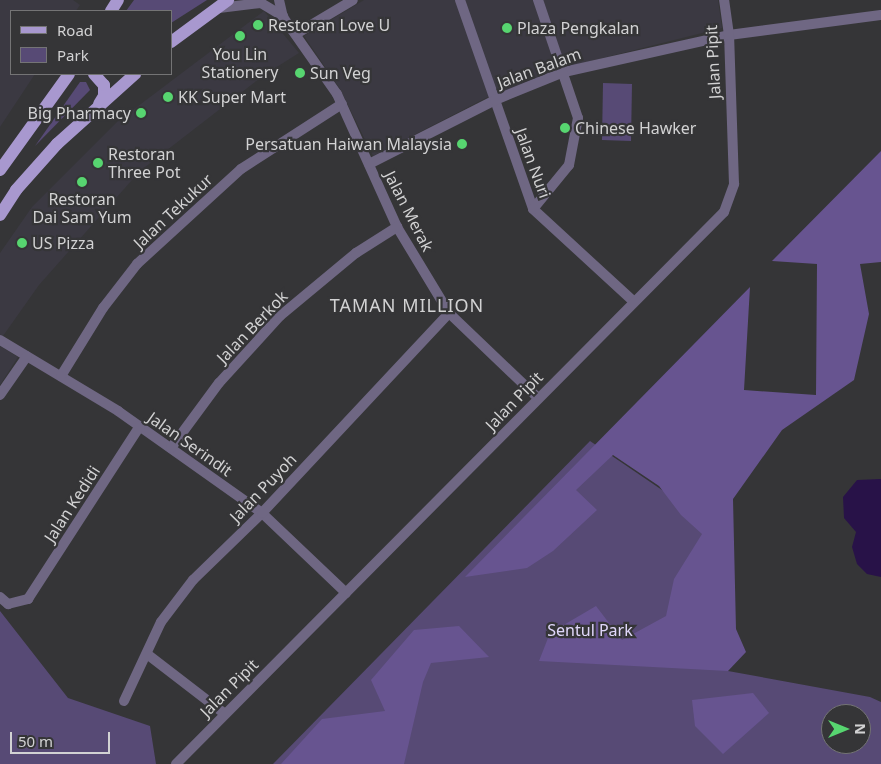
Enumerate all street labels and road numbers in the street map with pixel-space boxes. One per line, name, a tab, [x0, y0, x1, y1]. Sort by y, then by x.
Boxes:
street label: Jalan Pipit	[701, 25, 725, 99]
street label: Jalan Balam	[494, 44, 584, 92]
street label: Jalan Nuri	[511, 125, 555, 201]
street label: Jalan Merak	[381, 168, 437, 254]
street label: Jalan Tekukur	[130, 170, 216, 252]
street label: Jalan Berkok	[213, 287, 291, 367]
street label: Jalan Pipit	[481, 368, 547, 434]
street label: Jalan Serindit	[144, 408, 236, 480]
street label: Jalan Puyoh	[226, 450, 300, 526]
street label: Jalan Kedidi	[40, 462, 104, 546]
street label: Jalan Pipit	[196, 655, 262, 721]

